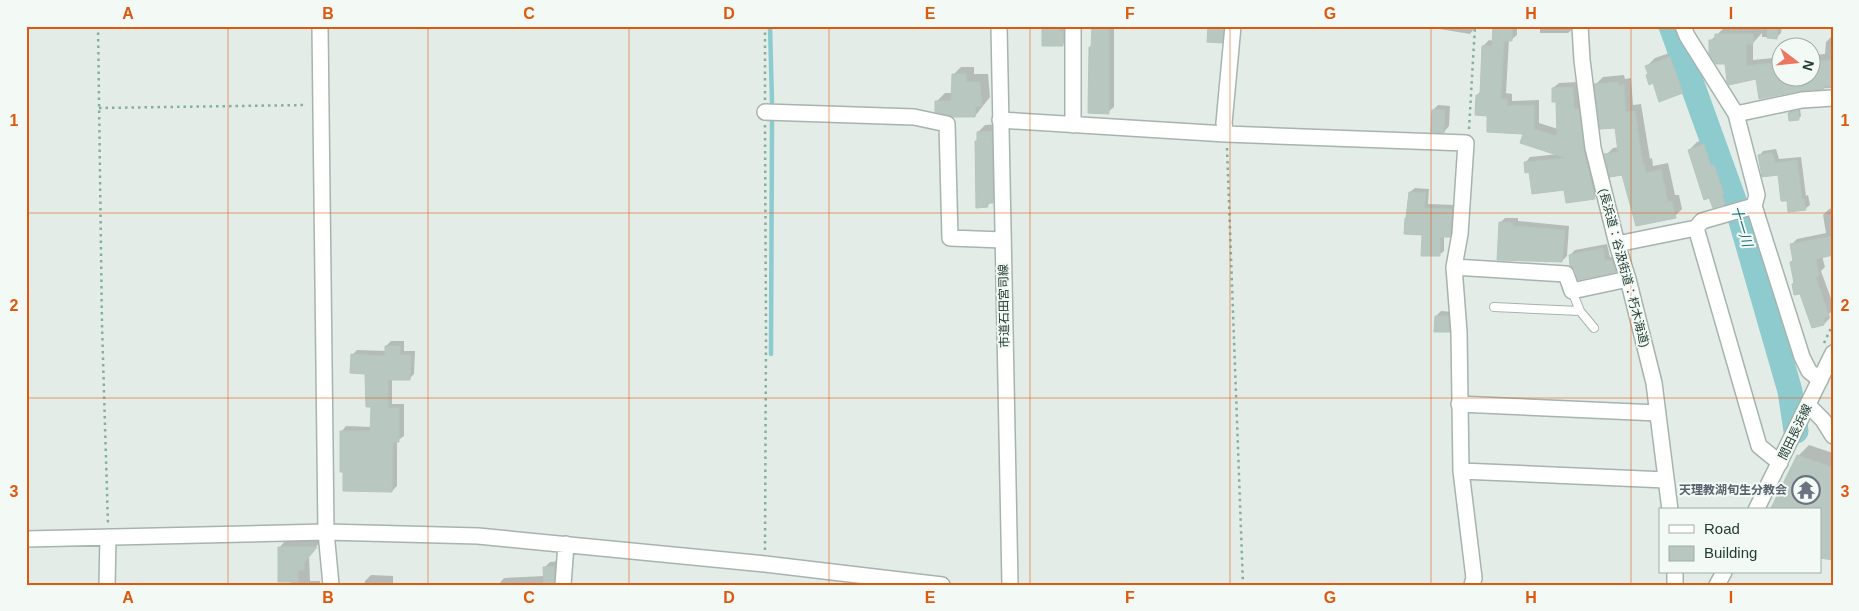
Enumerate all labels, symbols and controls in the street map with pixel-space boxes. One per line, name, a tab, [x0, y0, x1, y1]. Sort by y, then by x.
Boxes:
text: A	[122, 5, 134, 22]
text: B	[322, 5, 334, 22]
text: C	[523, 5, 535, 22]
text: D	[723, 5, 735, 22]
text: E	[925, 5, 936, 22]
text: F	[1125, 5, 1135, 22]
text: G	[1324, 5, 1336, 22]
text: H	[1525, 5, 1537, 22]
text: I	[1729, 5, 1733, 22]
north arrow	[1772, 38, 1822, 88]
text: N	[1799, 59, 1818, 73]
text: 1	[10, 112, 19, 129]
text: 1	[1841, 112, 1850, 129]
street label: (長浜道：谷汲街道：朽木海道)	[1596, 187, 1652, 349]
water label: 十一川	[1728, 204, 1756, 250]
street label: 市道石田宮司線	[996, 264, 1012, 348]
text: 2	[10, 297, 19, 314]
text: 2	[1841, 297, 1850, 314]
street label: 間田長浜線	[1776, 402, 1814, 462]
temple icon: 天理教湖旬生分教会	[1791, 475, 1821, 505]
text: 3	[10, 483, 19, 500]
place label: 天理教湖旬生分教会	[1679, 483, 1787, 497]
text: 3	[1841, 483, 1850, 500]
legend	[1659, 508, 1822, 574]
text: Road	[1704, 520, 1740, 537]
text: Building	[1704, 544, 1757, 561]
text: A	[122, 589, 134, 606]
text: B	[322, 589, 334, 606]
text: C	[523, 589, 535, 606]
text: D	[723, 589, 735, 606]
text: E	[925, 589, 936, 606]
text: F	[1125, 589, 1135, 606]
text: G	[1324, 589, 1336, 606]
text: H	[1525, 589, 1537, 606]
text: I	[1729, 589, 1733, 606]

